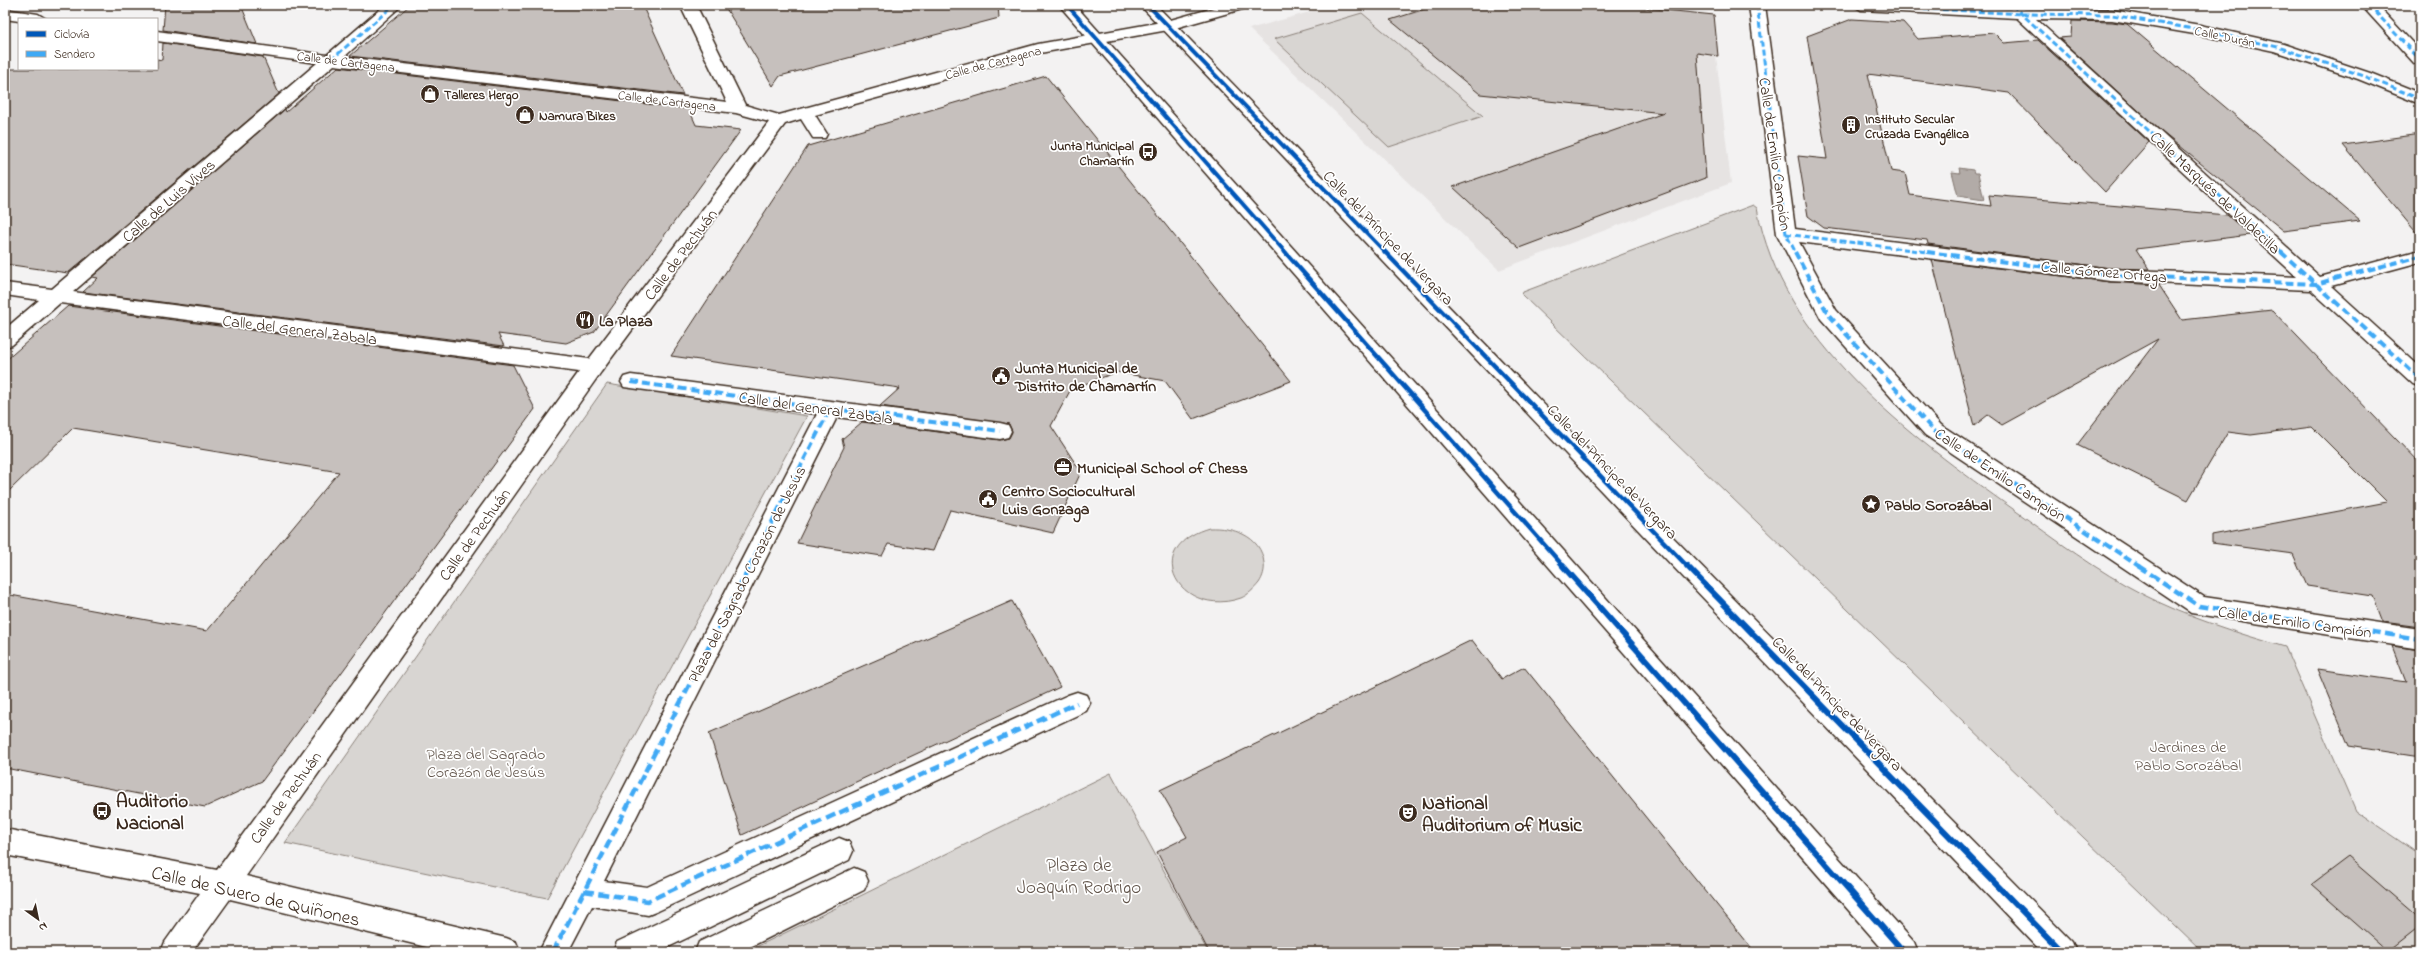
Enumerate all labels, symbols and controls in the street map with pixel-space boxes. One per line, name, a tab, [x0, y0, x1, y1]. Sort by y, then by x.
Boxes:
legend	[18, 18, 158, 70]
street label: Calle Durán	[2193, 22, 2257, 53]
text: Ciclovía	[54, 26, 90, 44]
street label: Calle de Cartagena	[943, 42, 1044, 86]
text: Sendero	[54, 46, 95, 64]
street label: Calle de Cartagena	[296, 47, 396, 79]
street label: Calle de Emilio Campión	[1751, 76, 1797, 233]
shop icon: Talleres Hergo	[419, 83, 441, 105]
place label: Talleres Hergo	[444, 86, 519, 107]
street label: Calle de Cartagena	[617, 86, 717, 118]
shop icon: Namura Bikes	[514, 104, 536, 126]
place label: Namura Bikes	[539, 107, 616, 126]
place label: Instituto Secular Cruzada Evangélica	[1865, 110, 1969, 146]
building icon: Instituto Secular Cruzada Evangélica	[1840, 114, 1862, 136]
street label: Calle Marqués de Valdecilla	[2144, 126, 2286, 261]
place label: Junta Municipal Chamartín	[1051, 137, 1135, 171]
bus stop icon: Junta Municipal Chamartín	[1137, 141, 1159, 163]
street label: Calle de Luis Vives	[117, 154, 221, 249]
street label: Calle del Príncipe de Vergara	[1316, 165, 1459, 311]
street label: Calle de Pechuán	[639, 204, 724, 306]
street label: Calle Gómez Ortega	[2040, 256, 2168, 290]
restaurant icon: La Plaza	[574, 309, 596, 331]
street label: Calle del General Zabala	[221, 310, 378, 352]
place label: La Plaza	[599, 310, 653, 334]
place label: Junta Municipal de Distrito de Chamartín	[1014, 357, 1156, 399]
public building icon: Junta Municipal de Distrito de Chamartín	[990, 365, 1012, 387]
street label: Calle del General Zabala	[737, 386, 894, 432]
street label: Calle del Príncipe de Vergara	[1540, 399, 1683, 545]
street label: Calle de Emilio Campión	[1929, 422, 2071, 529]
office icon: Municipal School of Chess	[1052, 456, 1074, 478]
place label: Municipal School of Chess	[1077, 457, 1248, 481]
street label: Plaza del Sagrado Corazón de Jesús	[682, 462, 813, 688]
place label: Centro Sociocultural Luis Gonzaga	[1002, 480, 1135, 523]
street label: Calle de Pechuán	[434, 484, 518, 586]
public building icon: Centro Sociocultural Luis Gonzaga	[977, 488, 999, 510]
place icon: Pablo Sorozábal	[1860, 493, 1882, 515]
place label: Pablo Sorozábal	[1885, 494, 1992, 518]
street label: Calle de Emilio Campión	[2216, 600, 2373, 646]
street label: Calle del Príncipe de Vergara	[1765, 631, 1908, 777]
park label: Jardines de Pablo Sorozábal	[2135, 736, 2241, 778]
park label: Plaza del Sagrado Corazón de Jesús	[427, 743, 545, 785]
street label: Calle de Pechuán	[245, 747, 329, 849]
place label: Auditorio Nacional	[116, 789, 188, 838]
place label: National Auditorium of Music	[1422, 791, 1582, 840]
bus stop icon: Auditorio Nacional	[91, 800, 113, 822]
theatre icon: National Auditorium of Music	[1397, 802, 1419, 824]
park label: Plaza de Joaquín Rodrigo	[1017, 853, 1141, 904]
street label: Calle de Suero de Quiñones	[148, 860, 362, 935]
north arrow	[18, 899, 58, 939]
text: N	[35, 918, 50, 935]

